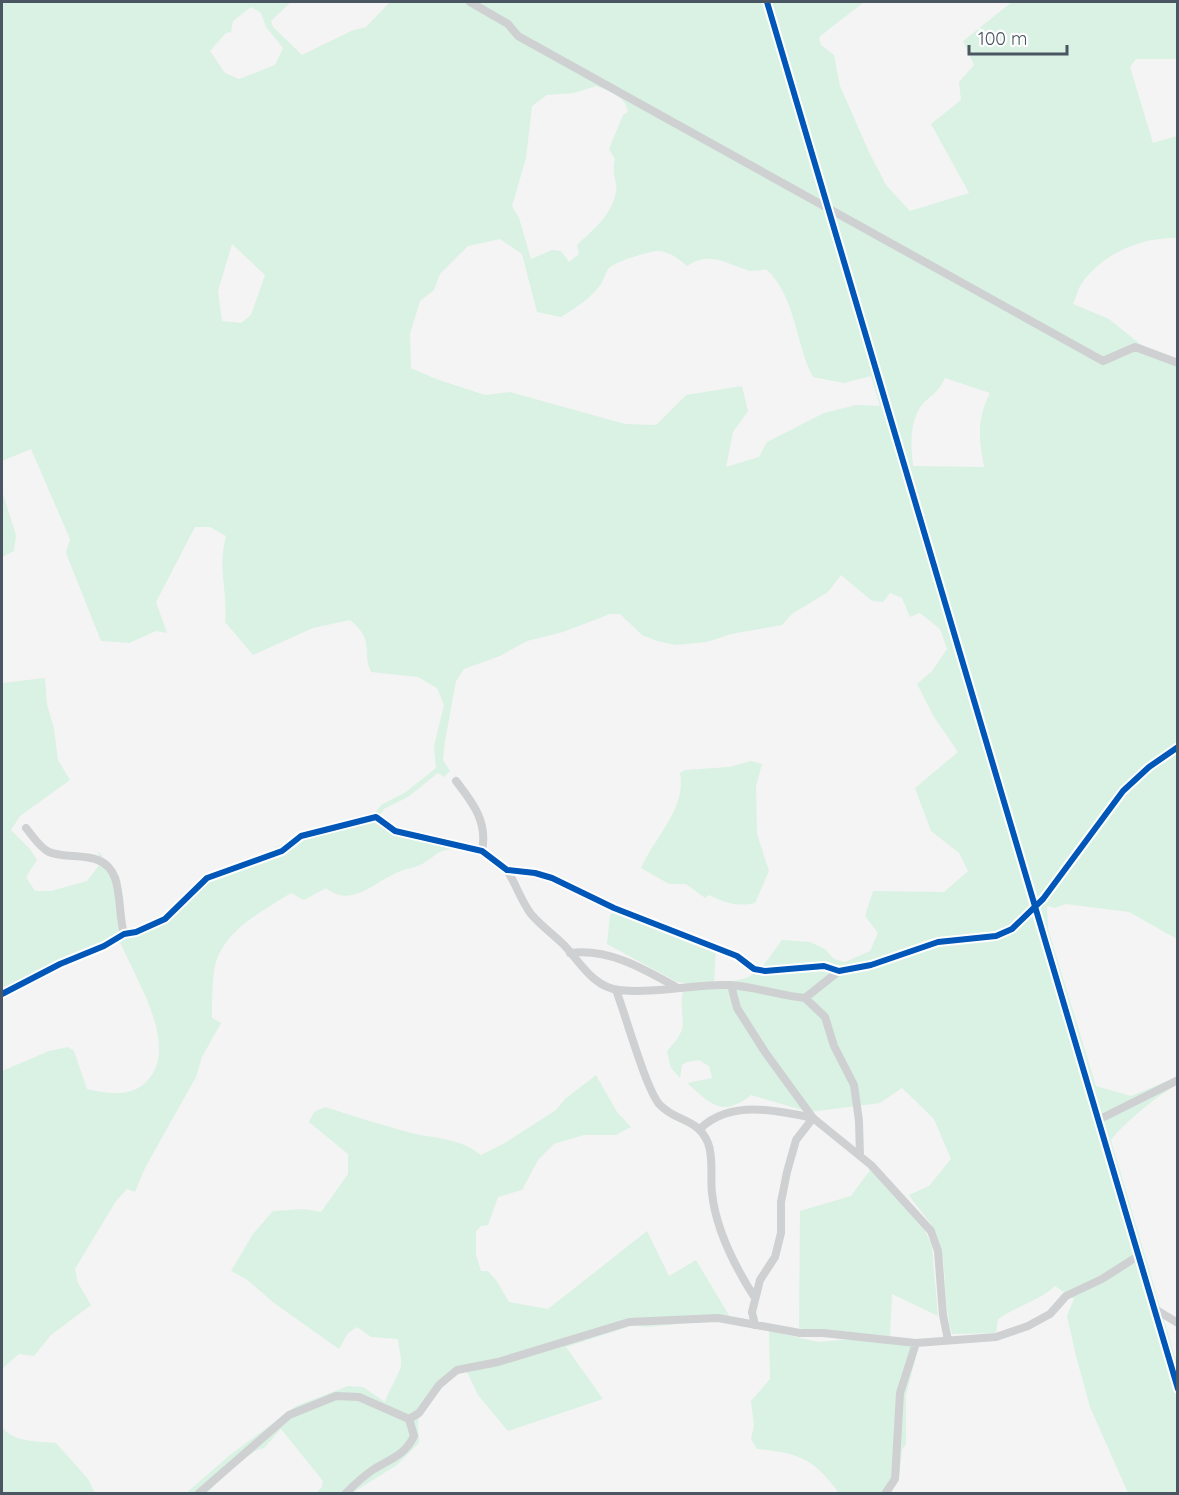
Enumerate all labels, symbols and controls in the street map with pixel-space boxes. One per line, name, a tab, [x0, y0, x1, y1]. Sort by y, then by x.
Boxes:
scale bar	[969, 18, 1066, 56]
text: 100 m	[978, 27, 1027, 50]

